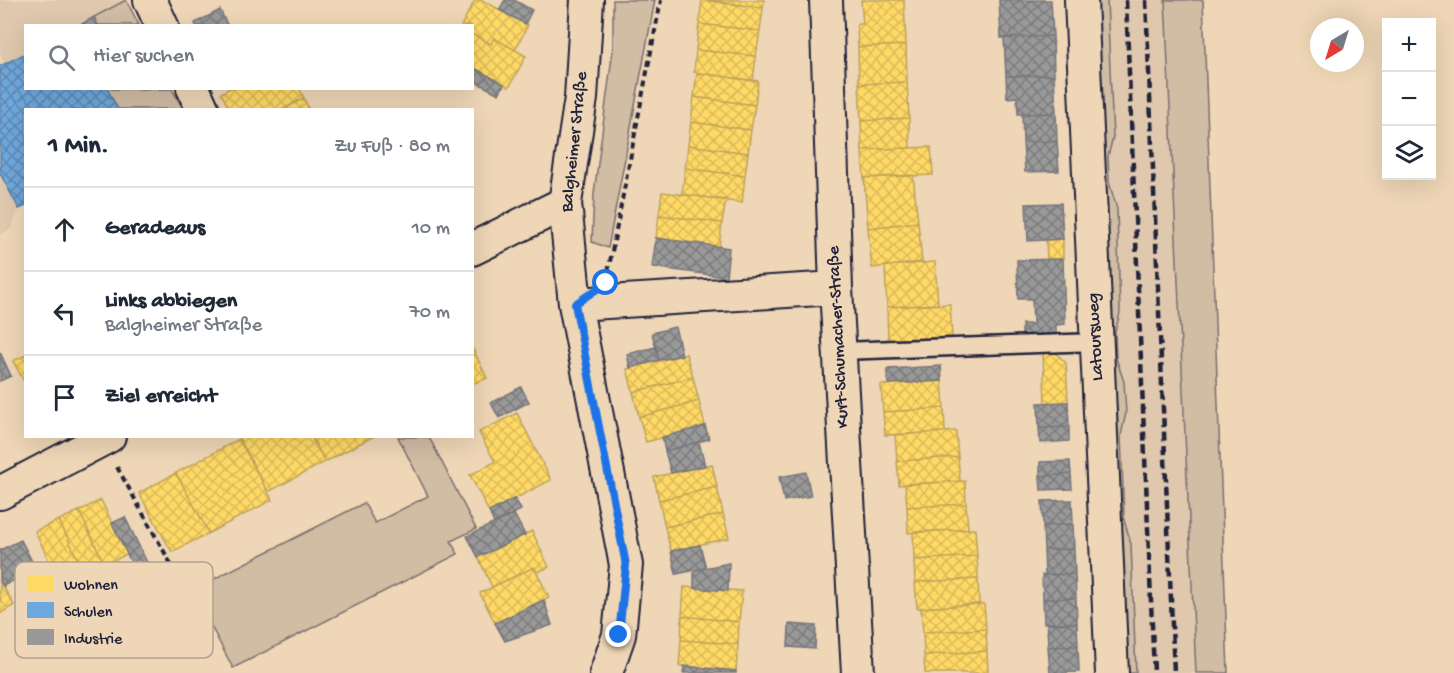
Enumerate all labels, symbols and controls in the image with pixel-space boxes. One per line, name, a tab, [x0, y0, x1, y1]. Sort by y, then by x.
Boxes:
north arrow	[1310, 18, 1364, 72]
map controls	[1382, 18, 1436, 180]
button: +	[1382, 18, 1436, 72]
search box	[24, 24, 474, 90]
icon: search	[45, 41, 78, 74]
text: Hier suchen	[93, 44, 194, 70]
street label: Balgheimer Straße	[557, 70, 593, 214]
button: −	[1382, 72, 1436, 126]
button: layers	[1382, 126, 1436, 180]
text: 1 Min.	[48, 132, 109, 163]
text: Zu Fuß · 80 m	[334, 136, 450, 159]
icon: ahead	[48, 213, 81, 246]
text: Geradeaus	[105, 216, 205, 242]
text: 10 m	[412, 218, 450, 241]
street label: Kurt-Schumacher-Straße	[824, 245, 854, 429]
route start	[592, 269, 618, 295]
text: Links abbiegen	[105, 289, 237, 315]
street label: Latoursweg	[1083, 292, 1109, 382]
icon: left	[48, 297, 81, 330]
text: 70 m	[409, 302, 450, 325]
text: Balgheimer Straße	[105, 315, 262, 338]
icon: arrive	[48, 381, 81, 414]
text: Ziel erreicht	[105, 384, 217, 410]
legend	[15, 562, 213, 658]
text: Wohnen	[64, 577, 118, 596]
text: Schulen	[64, 604, 113, 623]
route end	[605, 621, 631, 647]
text: Industrie	[64, 631, 123, 650]

